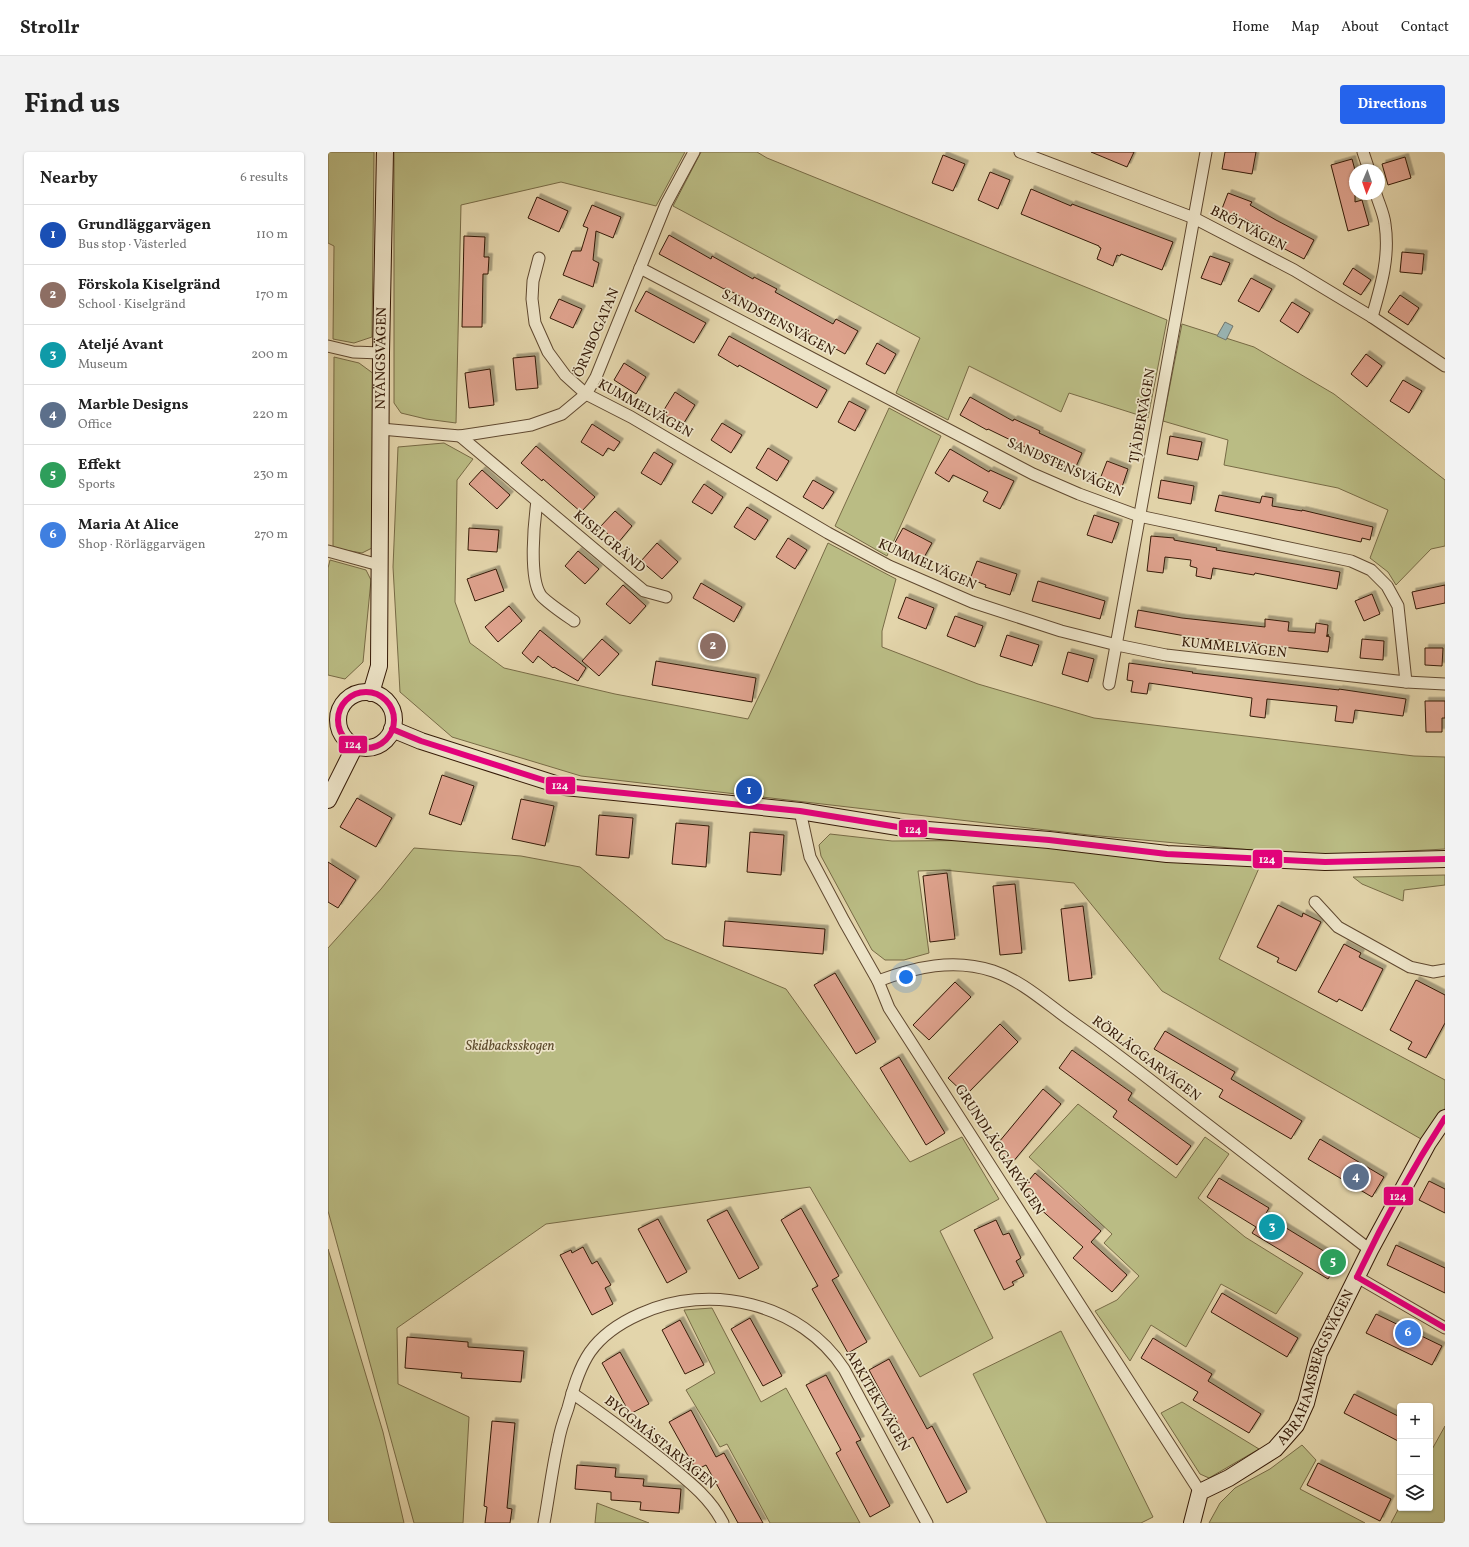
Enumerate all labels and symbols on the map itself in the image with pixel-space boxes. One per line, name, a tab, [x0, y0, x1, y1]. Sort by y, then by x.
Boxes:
north arrow	[1349, 164, 1385, 200]
street label: BRÖTVÄGEN	[1207, 202, 1289, 256]
street label: ÖRNBOGATAN	[570, 285, 624, 381]
street label: SANDSTENSVÄGEN	[718, 285, 838, 361]
street label: NYÄNGSVÄGEN	[371, 307, 391, 409]
street label: TJÄDERVÄGEN	[1125, 367, 1161, 465]
street label: KUMMELVÄGEN	[594, 375, 696, 443]
street label: SANDSTENSVÄGEN	[1004, 434, 1126, 502]
street label: KISELGRÄND	[569, 506, 649, 578]
street label: KUMMELVÄGEN	[875, 535, 979, 595]
pin: 2	[700, 631, 726, 661]
street label: KUMMELVÄGEN	[1180, 633, 1288, 663]
line badge: 124	[338, 735, 368, 754]
text: 124	[345, 738, 362, 753]
line badge: 124	[545, 776, 576, 795]
pin: 1	[736, 776, 762, 806]
text: 124	[552, 779, 569, 794]
line badge: 124	[898, 819, 928, 838]
text: 124	[905, 823, 922, 838]
line badge: 124	[1252, 849, 1283, 869]
text: 124	[1259, 853, 1276, 868]
your location	[896, 967, 916, 987]
street label: RÖRLÄGGARVÄGEN	[1088, 1012, 1204, 1106]
park label: Skidbacksskogen	[465, 1037, 555, 1056]
street label: GRUNDLÄGGARVÄGEN	[950, 1081, 1048, 1219]
pin: 4	[1343, 1162, 1369, 1192]
line badge: 124	[1383, 1186, 1414, 1206]
text: 124	[1390, 1190, 1407, 1205]
pin: 3	[1259, 1212, 1285, 1242]
pin: 5	[1320, 1247, 1346, 1277]
street label: ABRAHAMSBERGSVÄGEN	[1273, 1286, 1358, 1450]
pin: 6	[1395, 1318, 1421, 1348]
street label: ARKITEKTVÄGEN	[840, 1347, 914, 1455]
street label: BYGGMÄSTARVÄGEN	[600, 1392, 720, 1494]

